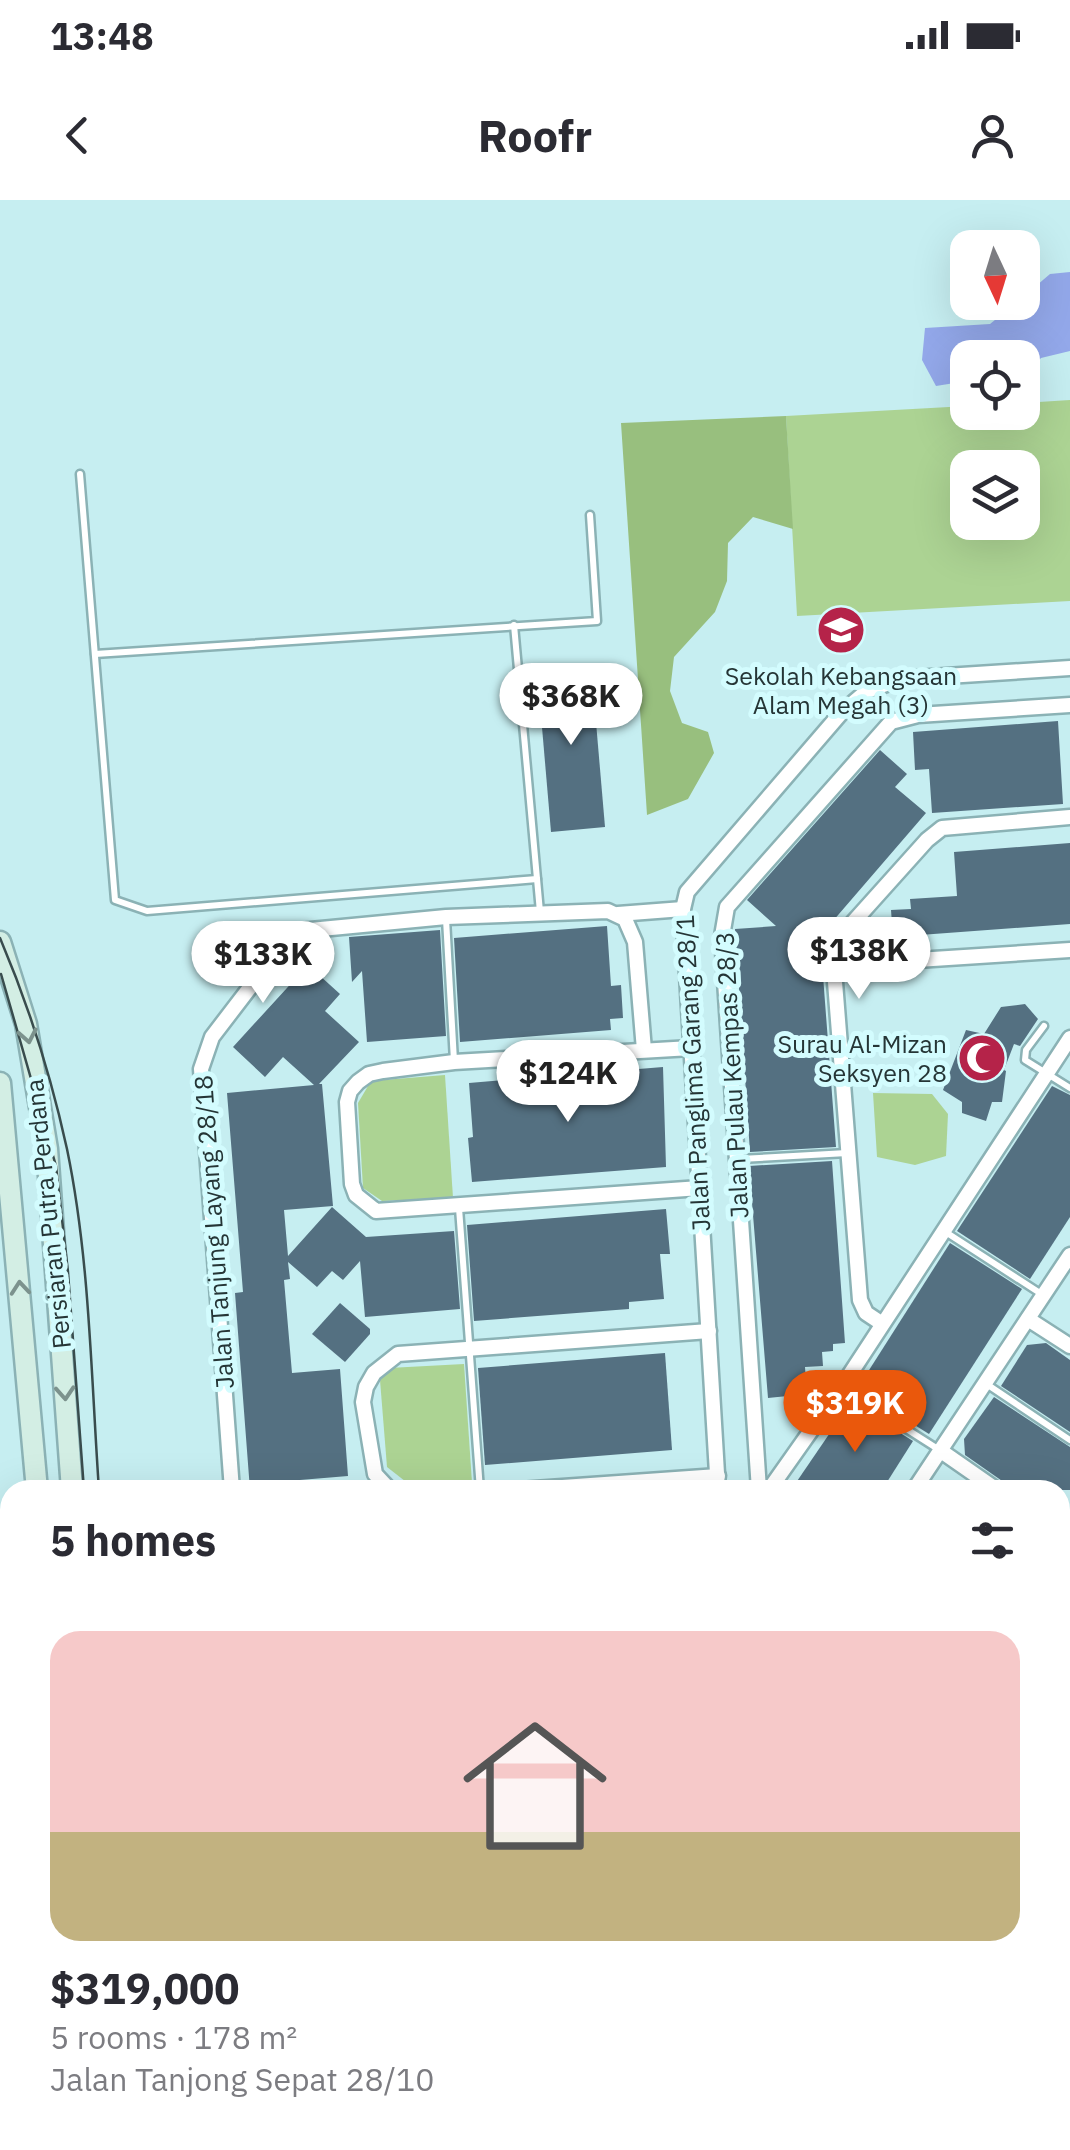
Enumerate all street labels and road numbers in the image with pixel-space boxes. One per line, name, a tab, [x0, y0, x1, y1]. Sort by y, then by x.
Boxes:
street label: Jalan Panglima Garang 28/1	[668, 914, 717, 1232]
street label: Jalan Pulau Kempas 28/3	[708, 931, 755, 1219]
street label: Jalan Tanjung Layang 28/18	[186, 1074, 241, 1390]
street label: Persiaran Putra Perdana	[17, 1078, 78, 1351]

